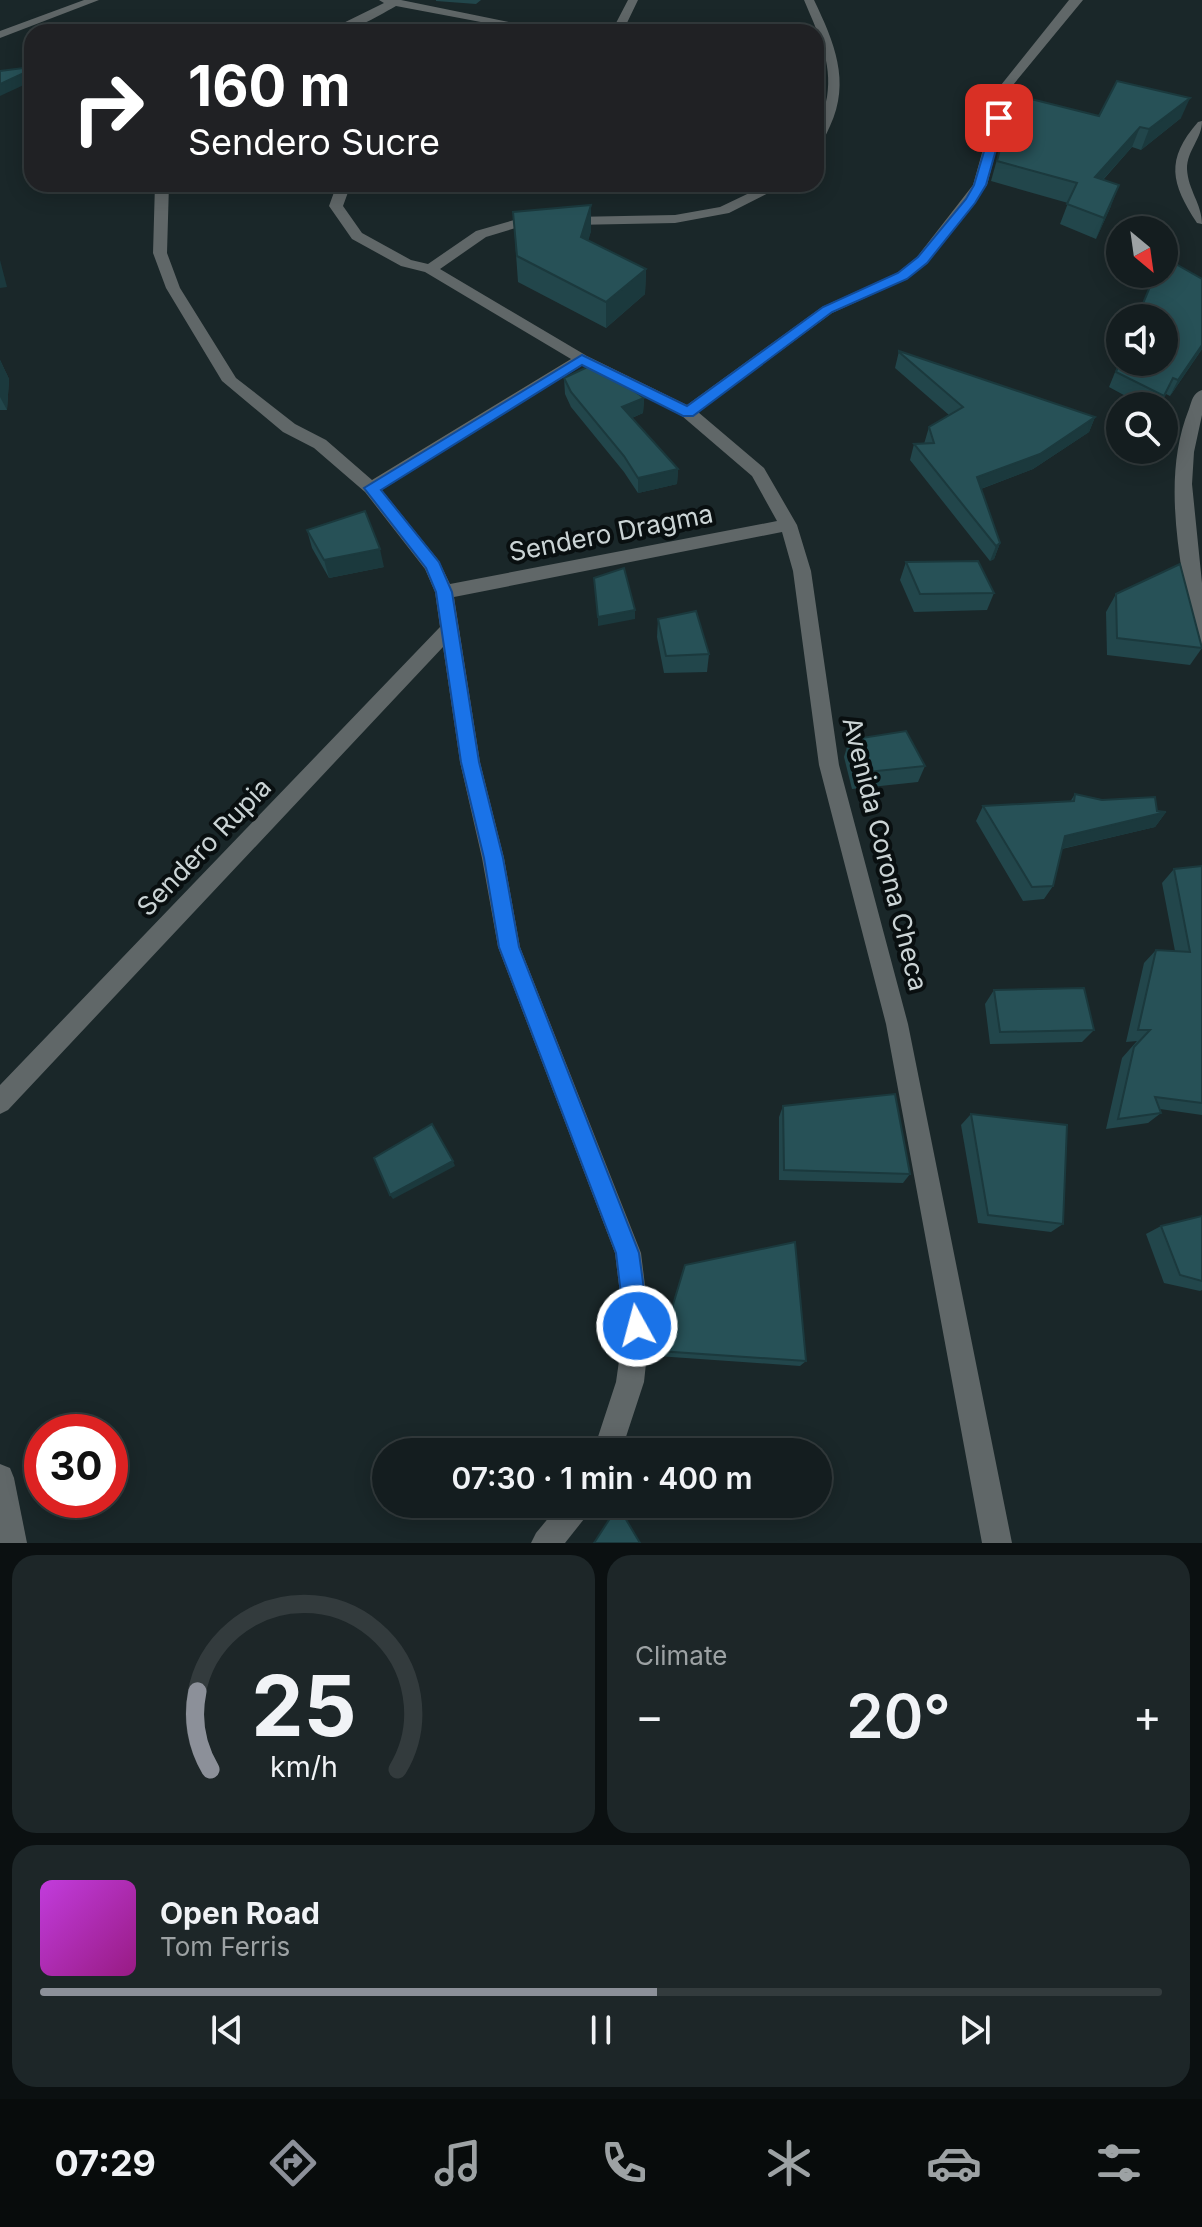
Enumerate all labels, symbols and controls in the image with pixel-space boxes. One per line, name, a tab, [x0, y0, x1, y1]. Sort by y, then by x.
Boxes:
text: 160 m	[188, 52, 351, 120]
icon: right	[56, 56, 160, 160]
pin	[965, 84, 1033, 152]
icon: arrive	[977, 96, 1021, 140]
text: Sendero Sucre	[188, 120, 440, 164]
north arrow	[1106, 216, 1178, 288]
map controls	[1106, 216, 1178, 464]
button: sound	[1106, 304, 1178, 376]
button: search	[1106, 392, 1178, 464]
street label: Sendero Dragma	[506, 498, 715, 567]
street label: Avenida Corona Checa	[836, 714, 935, 994]
street label: Sendero Rupia	[130, 771, 277, 922]
position arrow	[595, 1284, 679, 1368]
speed limit sign: 30	[24, 1414, 128, 1518]
text: 07:30 · 1 min · 400 m	[452, 1460, 752, 1496]
text: Climate	[635, 1640, 727, 1671]
text: 25	[251, 1655, 356, 1756]
text: 20°	[846, 1680, 951, 1752]
text: −	[635, 1689, 664, 1743]
text: +	[1133, 1689, 1162, 1743]
text: km/h	[270, 1749, 337, 1784]
text: Open Road	[160, 1895, 320, 1931]
text: Tom Ferris	[160, 1931, 290, 1962]
icon: previous	[205, 2008, 249, 2052]
icon: pause	[579, 2008, 623, 2052]
icon: next	[953, 2008, 997, 2052]
icon: directions	[265, 2135, 321, 2191]
icon: music	[430, 2135, 486, 2191]
icon: phone	[596, 2135, 652, 2191]
icon: climate	[761, 2135, 817, 2191]
icon: car	[926, 2135, 982, 2191]
icon: filters	[1091, 2135, 1147, 2191]
text: 07:29	[55, 2141, 156, 2185]

